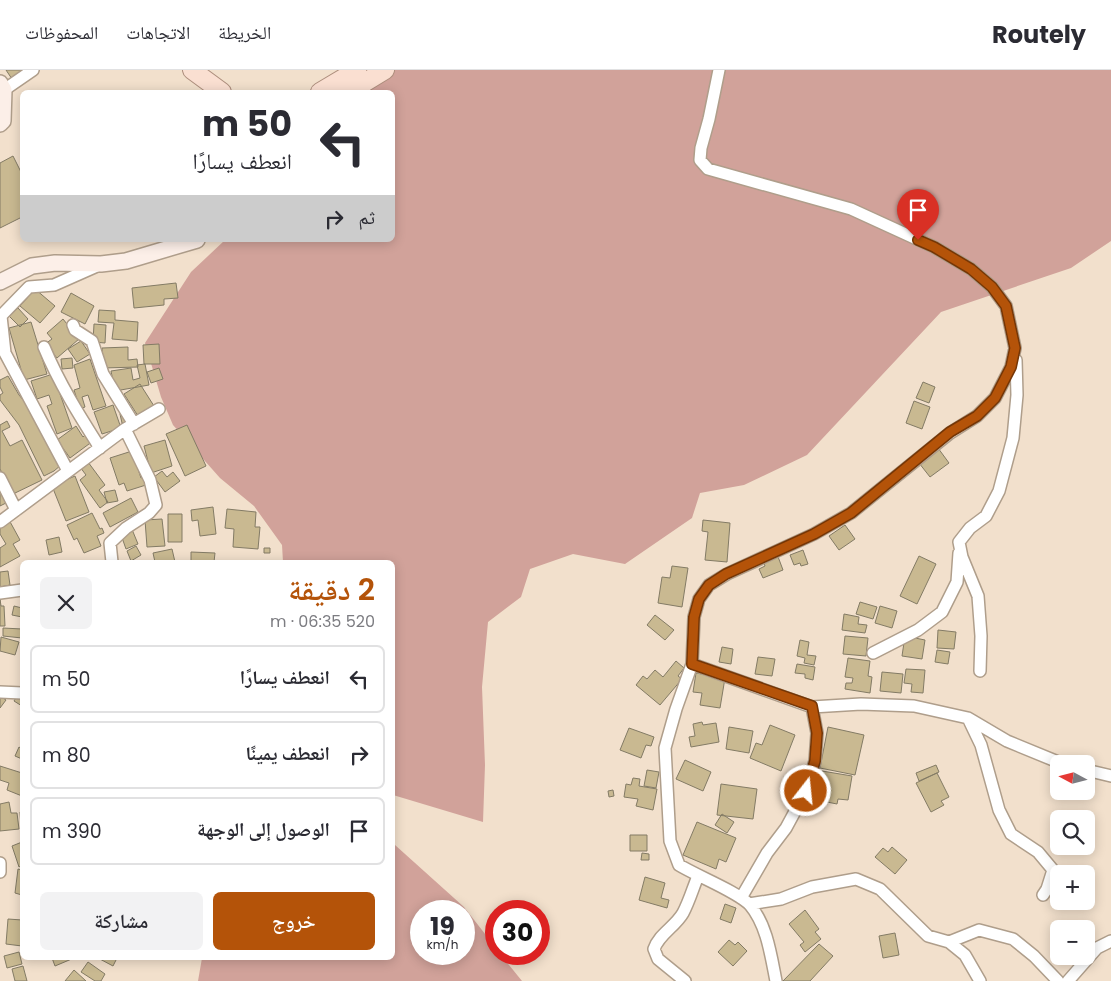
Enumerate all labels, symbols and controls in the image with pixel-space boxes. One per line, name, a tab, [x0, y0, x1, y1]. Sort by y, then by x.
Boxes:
text: Routely	[992, 18, 1086, 51]
text: المحفوظات	[25, 20, 98, 45]
text: الاتجاهات	[126, 20, 190, 45]
text: الخريطة	[218, 20, 271, 45]
text: 50 m	[202, 99, 292, 148]
icon: left	[310, 110, 375, 175]
text: انعطف يسارًا	[192, 146, 292, 177]
pin	[897, 189, 939, 240]
icon: arrive	[904, 196, 932, 224]
text: ثم	[358, 204, 375, 231]
icon: right	[320, 205, 348, 233]
text: 2 دقيقة	[288, 568, 375, 611]
button: close	[40, 577, 92, 629]
text: 520 m · 06:35	[270, 610, 375, 633]
text: انعطف يسارًا	[240, 664, 330, 691]
icon: left	[345, 665, 373, 693]
text: 50 m	[42, 666, 91, 693]
text: انعطف يمينًا	[245, 740, 330, 767]
icon: right	[345, 741, 373, 769]
text: 80 m	[42, 742, 91, 769]
north arrow	[1050, 755, 1095, 800]
map controls	[1050, 755, 1095, 965]
position arrow	[779, 764, 831, 816]
button: search	[1050, 810, 1095, 855]
text: الوصول إلى الوجهة	[197, 816, 330, 843]
icon: arrive	[345, 817, 373, 845]
text: 390 m	[42, 818, 102, 845]
button: +	[1050, 865, 1095, 910]
button: مشاركة	[40, 892, 203, 950]
button: خروج	[213, 892, 375, 950]
speed limit sign: 30	[485, 900, 550, 965]
text: 19	[430, 909, 455, 944]
button: −	[1050, 920, 1095, 965]
text: km/h	[427, 936, 458, 953]

